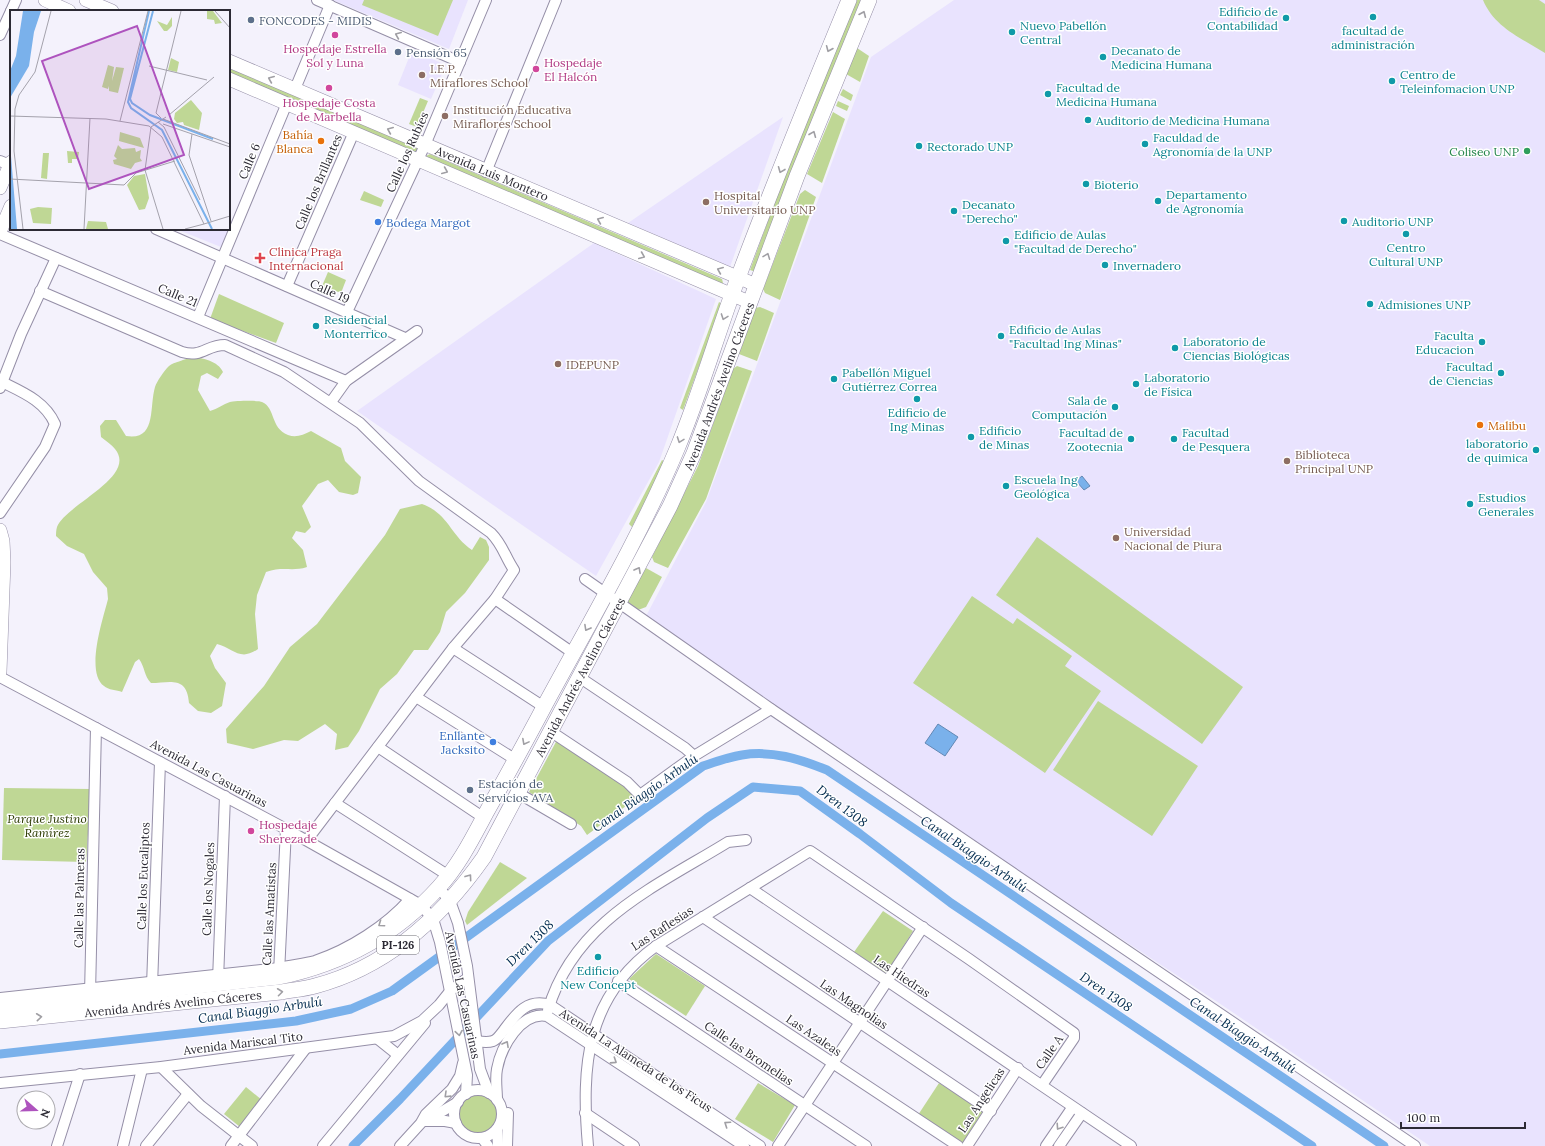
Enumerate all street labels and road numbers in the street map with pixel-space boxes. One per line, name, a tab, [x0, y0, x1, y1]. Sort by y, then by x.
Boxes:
street label: Calle los Rubíes	[382, 109, 432, 195]
street label: Calle los Brillantes	[291, 132, 345, 232]
street label: Calle 6	[235, 141, 263, 181]
street label: Avenida Luis Montero	[432, 142, 551, 204]
street label: Calle 19	[308, 276, 352, 306]
street label: Calle 21	[156, 280, 200, 310]
street label: Avenida Andrés Avelino Cáceres	[680, 300, 757, 473]
street label: Avenida Andrés Avelino Cáceres	[531, 594, 628, 760]
street label: Avenida Las Casuarinas	[147, 735, 270, 810]
street label: Calle los Eucaliptos	[134, 821, 152, 930]
street label: Calle los Nogales	[199, 841, 217, 936]
street label: Calle las Palmeras	[71, 848, 87, 948]
street label: Calle las Amatistas	[259, 862, 279, 966]
street label: Las Raflesias	[628, 902, 696, 954]
street label: Avenida Las Casuarinas	[442, 929, 484, 1061]
road number: PI-126	[377, 936, 419, 954]
street label: Las Hiedras	[871, 952, 934, 1001]
street label: Las Magnolias	[817, 976, 891, 1032]
street label: Avenida Andrés Avelino Cáceres	[83, 986, 263, 1020]
street label: Avenida La Alameda de los Ficus	[556, 1004, 716, 1115]
street label: Las Azaleas	[783, 1011, 845, 1059]
street label: Calle las Bromelias	[702, 1018, 797, 1089]
street label: Avenida Mariscal Tito	[181, 1028, 304, 1058]
street label: Calle A	[1032, 1032, 1066, 1072]
street label: Las Angelicas	[954, 1064, 1008, 1135]

